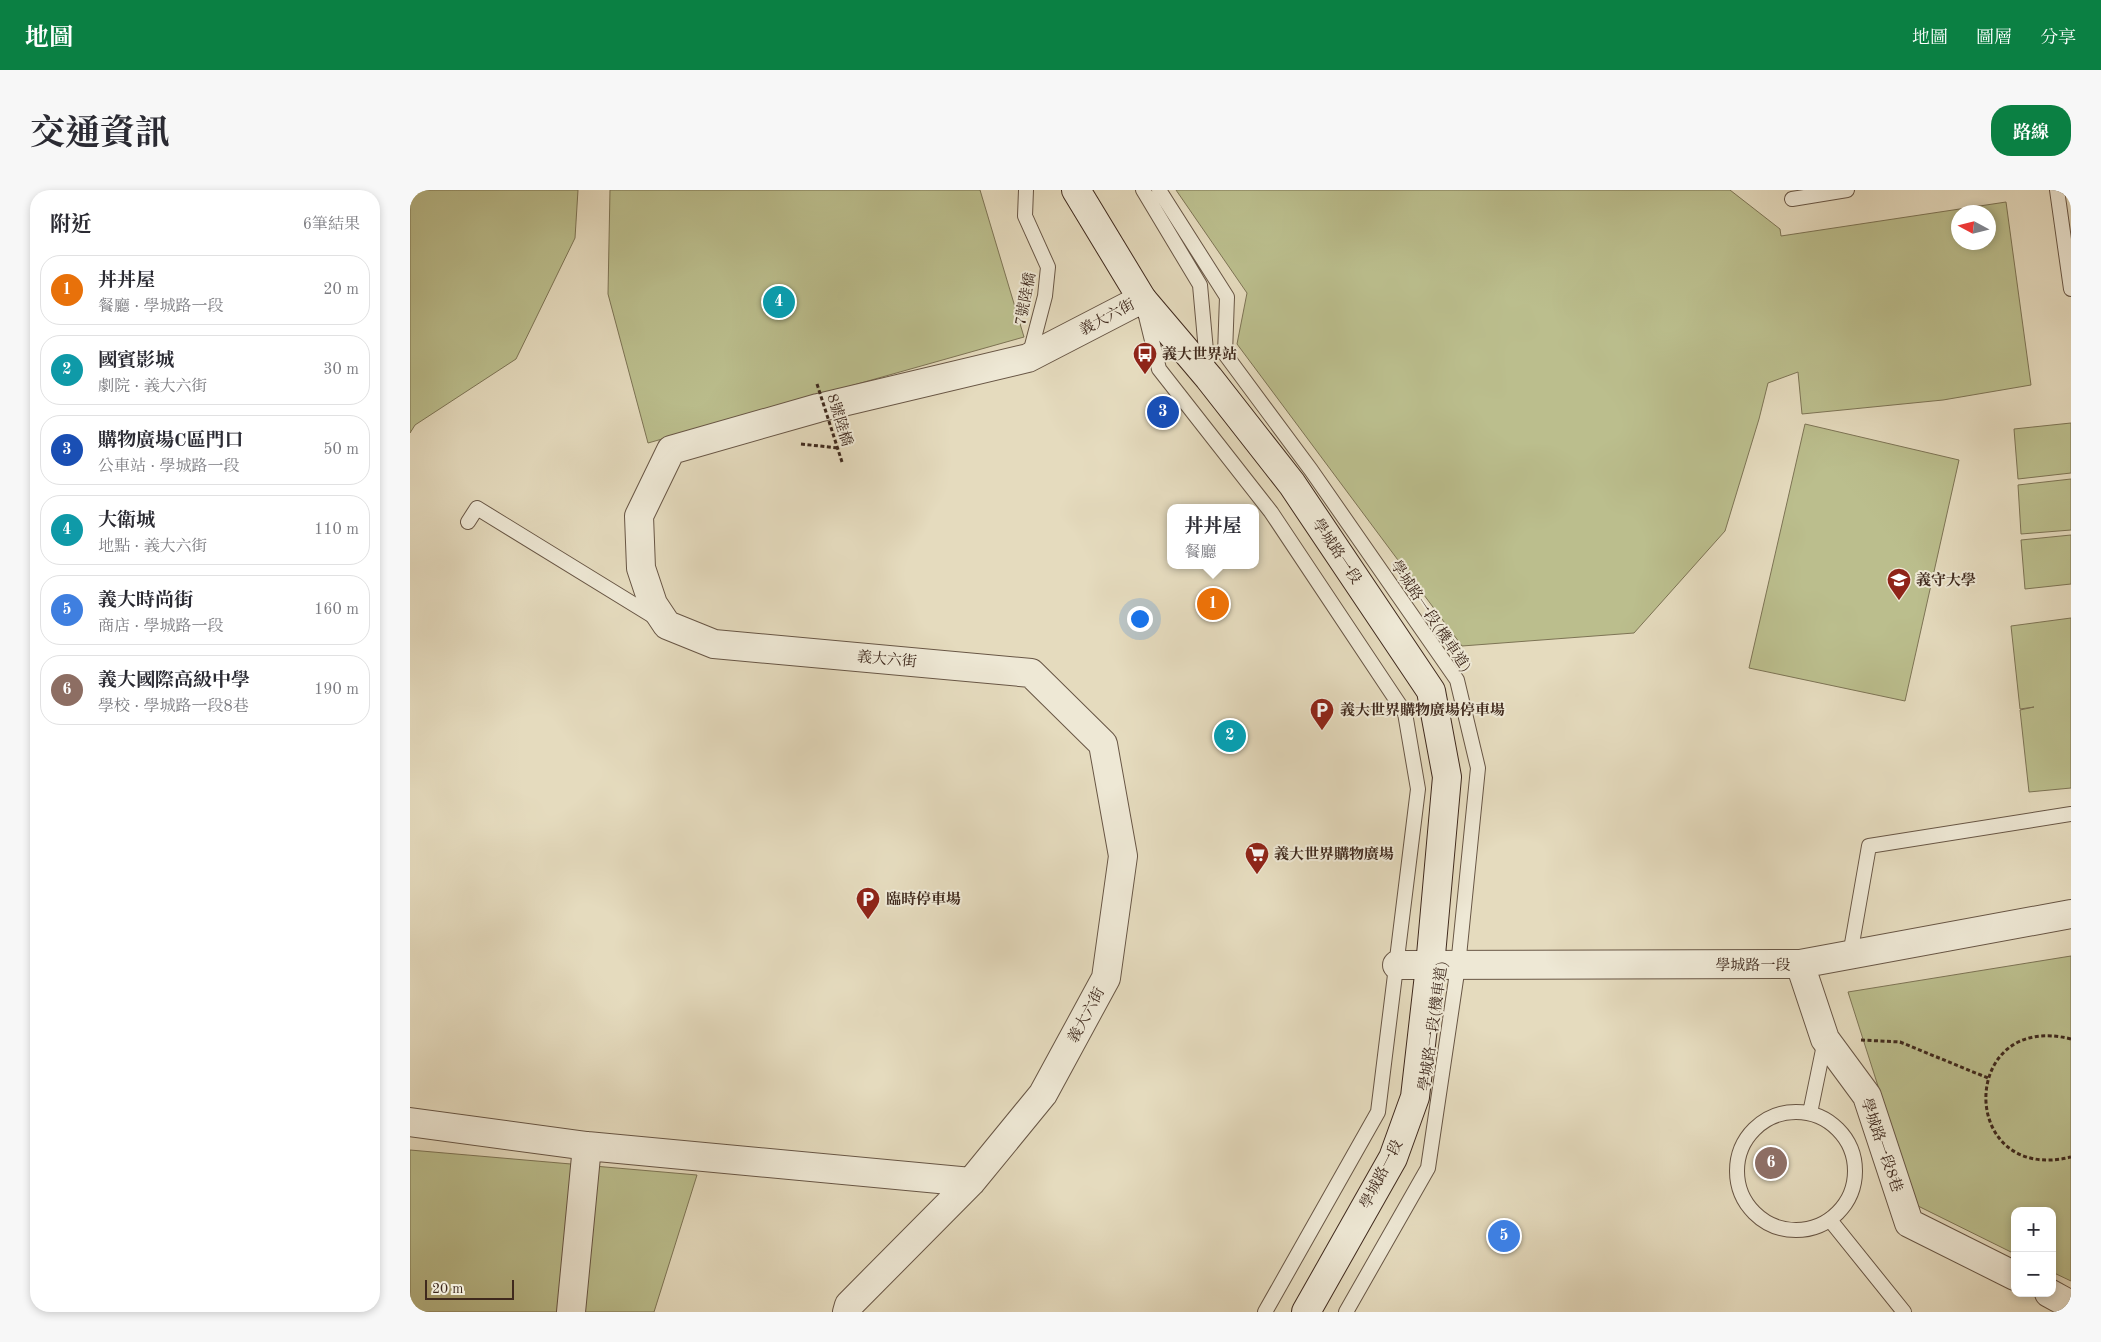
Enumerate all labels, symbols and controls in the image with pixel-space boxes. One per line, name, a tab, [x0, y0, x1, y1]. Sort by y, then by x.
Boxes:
text: 地圖	[25, 27, 73, 51]
text: 地圖	[1912, 29, 1948, 47]
text: 圖層	[1976, 29, 2012, 47]
text: 分享	[2040, 29, 2076, 47]
button: 路線	[1991, 105, 2071, 156]
text: 交通資訊	[30, 117, 170, 152]
north arrow	[1951, 205, 1996, 250]
text: 附近	[50, 215, 92, 236]
text: 6筆結果	[303, 217, 360, 233]
street label: 7號陸橋	[1012, 271, 1039, 327]
text: 丼丼屋	[98, 272, 155, 291]
text: 1	[62, 282, 72, 298]
text: 20 m	[323, 282, 359, 298]
pin: 4	[763, 283, 795, 321]
street label: 義大六街	[1077, 296, 1138, 339]
text: 餐廳 · 學城路一段	[98, 299, 223, 315]
bus stop icon: 義大世界站	[1132, 341, 1158, 375]
place label: 義大世界站	[1162, 345, 1237, 363]
text: 國賓影城	[98, 352, 174, 371]
text: 2	[62, 362, 72, 378]
text: 30 m	[323, 362, 359, 378]
text: 劇院 · 義大六街	[98, 379, 207, 395]
street label: 8號陸橋	[824, 392, 856, 448]
pin: 3	[1147, 393, 1179, 431]
text: 購物廣場C區門口	[98, 432, 244, 451]
text: 3	[62, 442, 72, 458]
text: 50 m	[323, 442, 359, 458]
text: 公車站 · 學城路一段	[98, 459, 239, 475]
popup	[1167, 504, 1259, 569]
text: 大衛城	[98, 512, 155, 531]
street label: 學城路一段	[1309, 515, 1365, 587]
text: 丼丼屋	[1184, 518, 1242, 537]
text: 4	[62, 522, 72, 538]
text: 110 m	[314, 522, 359, 538]
text: 地點 · 義大六街	[98, 539, 207, 555]
text: 餐廳	[1184, 545, 1217, 561]
street label: 學城路一段(機車道)	[1387, 557, 1474, 675]
school or university icon: 義守大學	[1886, 567, 1912, 601]
place label: 義守大學	[1916, 571, 1976, 589]
pin: 1	[1197, 585, 1229, 623]
text: 義大時尚街	[98, 592, 193, 611]
text: 5	[62, 602, 72, 618]
text: 160 m	[314, 602, 359, 618]
your location	[1127, 606, 1153, 632]
text: 商店 · 學城路一段	[98, 619, 223, 635]
street label: 義大六街	[856, 648, 918, 671]
text: 義大國際高級中學	[98, 672, 250, 691]
text: 6	[62, 682, 72, 698]
text: 190 m	[314, 682, 359, 698]
parking icon: 義大世界購物廣場停車場	[1309, 697, 1335, 731]
text: 學校 · 學城路一段8巷	[98, 699, 249, 715]
place label: 義大世界購物廣場停車場	[1340, 701, 1505, 719]
pin: 2	[1214, 717, 1246, 755]
supermarket icon: 義大世界購物廣場	[1244, 841, 1270, 875]
place label: 義大世界購物廣場	[1274, 845, 1394, 863]
parking icon: 臨時停車場	[855, 886, 881, 920]
place label: 臨時停車場	[886, 890, 961, 908]
street label: 學城路一段	[1715, 957, 1791, 974]
street label: 學城路一段(機車道)	[1416, 960, 1451, 1092]
street label: 義大六街	[1065, 985, 1108, 1046]
street label: 學城路一段8巷	[1857, 1096, 1906, 1195]
street label: 學城路一段	[1357, 1137, 1406, 1212]
pin: 6	[1755, 1144, 1787, 1182]
map controls	[2011, 1207, 2056, 1297]
button: +	[2011, 1207, 2056, 1252]
pin: 5	[1488, 1217, 1520, 1255]
button: −	[2011, 1252, 2056, 1297]
scale bar	[425, 1277, 514, 1300]
text: 20 m	[432, 1282, 463, 1296]

